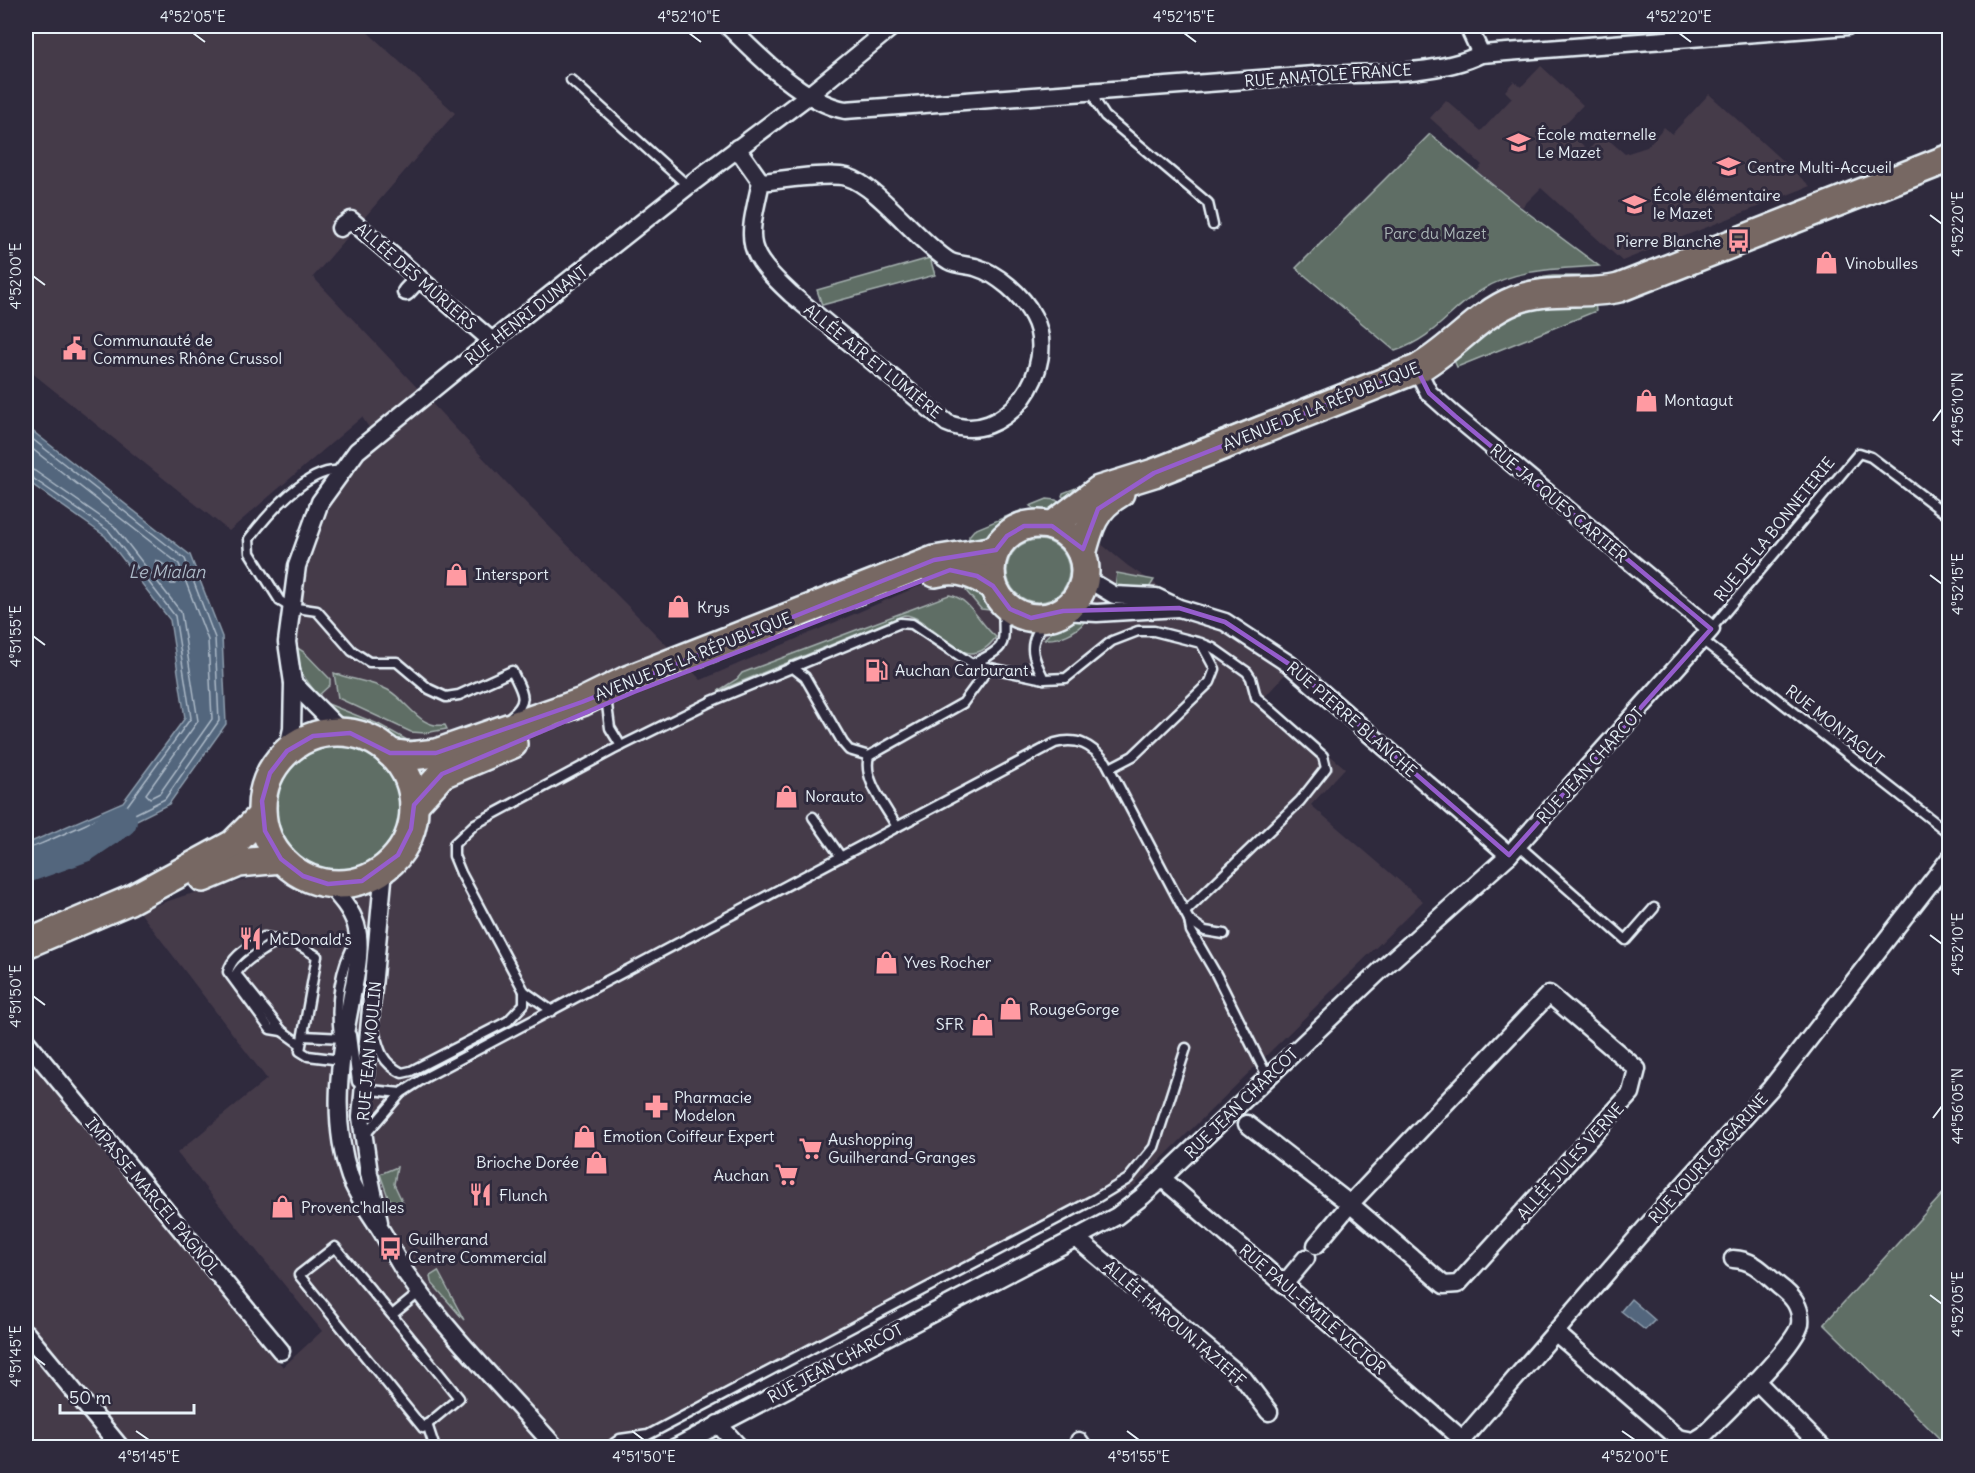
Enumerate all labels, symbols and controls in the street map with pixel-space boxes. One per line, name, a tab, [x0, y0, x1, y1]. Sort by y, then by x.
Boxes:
text: 4°52'05"E	[160, 7, 226, 26]
text: 4°52'10"E	[657, 7, 721, 26]
text: 4°52'15"E	[1153, 7, 1215, 26]
text: 4°52'20"E	[1646, 7, 1712, 26]
street label: RUE ANATOLE FRANCE	[1244, 59, 1412, 91]
place label: École maternelle Le Mazet	[1537, 124, 1656, 162]
school or university icon: École maternelle Le Mazet	[1506, 130, 1532, 156]
school or university icon: Centre Multi-Accueil	[1716, 154, 1742, 180]
place label: Centre Multi-Accueil	[1747, 157, 1892, 177]
place label: École élémentaire le Mazet	[1653, 185, 1781, 223]
school or university icon: École élémentaire le Mazet	[1622, 191, 1648, 217]
text: 4°52'20"E	[1948, 191, 1967, 257]
street label: ALLÉE DES MÛRIERS	[352, 218, 480, 334]
park label: Parc du Mazet	[1384, 223, 1487, 243]
bus stop icon: Pierre Blanche	[1726, 228, 1752, 254]
place label: Pierre Blanche	[1616, 231, 1721, 251]
text: 4°52'00"E	[6, 242, 25, 310]
shop icon: Vinobulles	[1814, 250, 1840, 276]
place label: Vinobulles	[1845, 253, 1918, 273]
street label: RUE HENRI DUNANT	[461, 261, 591, 369]
street label: ALLÉE AIR ET LUMIÈRE	[800, 299, 946, 423]
place label: Communauté de Communes Rhône Crussol	[93, 330, 282, 368]
public building icon: Communauté de Communes Rhône Crussol	[62, 336, 88, 362]
street label: AVENUE DE LA RÉPUBLIQUE	[1220, 357, 1422, 455]
text: 44°56'10"N	[1948, 372, 1967, 446]
shop icon: Montagut	[1633, 387, 1659, 413]
place label: Montagut	[1664, 390, 1734, 410]
street label: RUE JACQUES CARTIER	[1486, 440, 1632, 566]
street label: RUE DE LA BONNETERIE	[1709, 453, 1839, 605]
text: 4°52'15"E	[1948, 553, 1967, 615]
water label: Le Mialan	[129, 560, 206, 583]
shop icon: Intersport	[444, 561, 470, 587]
place label: Intersport	[475, 564, 549, 584]
shop icon: Krys	[666, 594, 692, 620]
place label: Krys	[697, 597, 730, 617]
text: 4°51'55"E	[6, 605, 25, 667]
street label: AVENUE DE LA RÉPUBLIQUE	[592, 607, 794, 705]
fuel station icon: Auchan Carburant	[864, 657, 890, 683]
street label: RUE PIERRE BLANCHE	[1283, 657, 1421, 781]
place label: Auchan Carburant	[895, 660, 1029, 680]
street label: RUE MONTAGUT	[1782, 680, 1888, 770]
street label: RUE JEAN CHARCOT	[1532, 703, 1648, 827]
shop icon: Norauto	[774, 783, 800, 809]
place label: Norauto	[805, 786, 864, 806]
text: 4°52'10"E	[1948, 912, 1967, 976]
restaurant icon: McDonald's	[238, 926, 264, 952]
place label: McDonald's	[269, 929, 352, 949]
shop icon: Yves Rocher	[873, 949, 899, 975]
place label: Yves Rocher	[904, 952, 992, 972]
text: 4°51'50"E	[6, 964, 25, 1028]
street label: RUE JEAN MOULIN	[353, 980, 385, 1122]
shop icon: RougeGorge	[998, 996, 1024, 1022]
place label: RougeGorge	[1029, 999, 1119, 1019]
shop icon: SFR	[969, 1011, 995, 1037]
place label: SFR	[936, 1014, 964, 1034]
street label: RUE JEAN CHARCOT	[1180, 1044, 1302, 1162]
text: 44°56'05"N	[1948, 1068, 1967, 1144]
place label: Pharmacie Modelon	[674, 1087, 752, 1125]
street label: RUE YOURI GAGARINE	[1644, 1089, 1772, 1227]
pharmacy icon: Pharmacie Modelon	[643, 1093, 669, 1119]
street label: ALLÉE JULES VERNE	[1512, 1098, 1628, 1224]
street label: IMPASSE MARCEL PAGNOL	[81, 1113, 225, 1279]
shop icon: Emotion Coiffeur Expert	[572, 1123, 598, 1149]
place label: Emotion Coiffeur Expert	[603, 1126, 775, 1146]
place label: Aushopping Guilherand-Granges	[828, 1129, 976, 1167]
supermarket icon: Aushopping Guilherand-Granges	[797, 1135, 823, 1161]
shop icon: Brioche Dorée	[584, 1149, 610, 1175]
place label: Brioche Dorée	[476, 1152, 579, 1172]
supermarket icon: Auchan	[774, 1162, 800, 1188]
place label: Auchan	[714, 1165, 769, 1185]
restaurant icon: Flunch	[468, 1182, 494, 1208]
place label: Flunch	[499, 1185, 548, 1205]
shop icon: Provenc'halles	[270, 1194, 296, 1220]
place label: Provenc'halles	[301, 1197, 404, 1217]
place label: Guilherand Centre Commercial	[408, 1229, 547, 1267]
bus stop icon: Guilherand Centre Commercial	[377, 1235, 403, 1261]
street label: RUE PAUL-ÉMILE VICTOR	[1235, 1240, 1391, 1378]
street label: ALLÉE HAROUN TAZIEFF	[1100, 1256, 1250, 1390]
text: 4°52'05"E	[1948, 1271, 1967, 1337]
street label: RUE JEAN CHARCOT	[764, 1319, 906, 1407]
text: 4°51'45"E	[6, 1325, 25, 1387]
scale bar	[60, 1377, 194, 1415]
text: 50 m	[69, 1386, 111, 1409]
text: 4°51'45"E	[118, 1447, 180, 1466]
text: 4°51'50"E	[612, 1447, 676, 1466]
text: 4°51'55"E	[1108, 1447, 1170, 1466]
text: 4°52'00"E	[1601, 1447, 1669, 1466]

